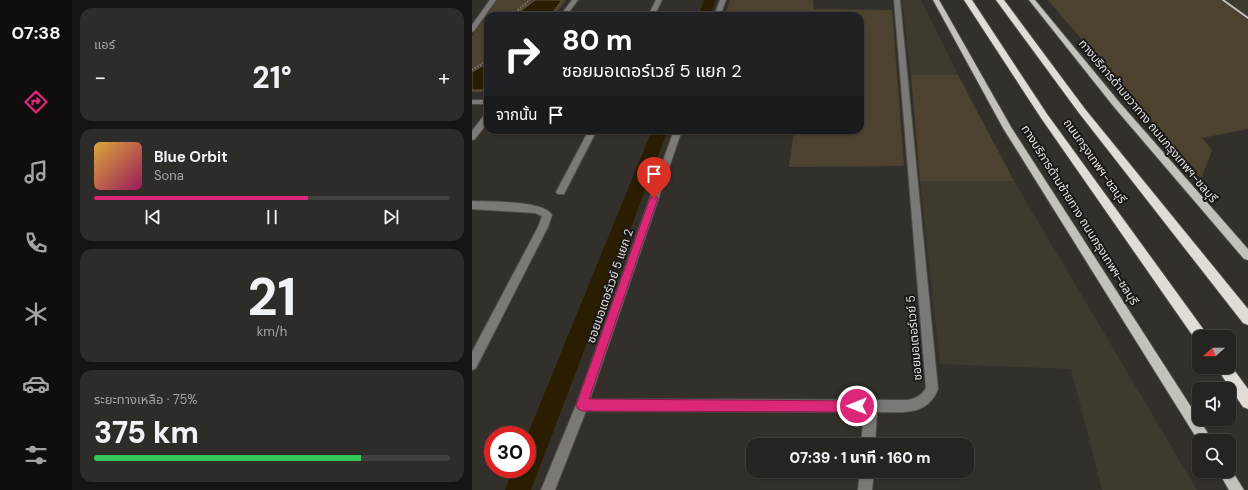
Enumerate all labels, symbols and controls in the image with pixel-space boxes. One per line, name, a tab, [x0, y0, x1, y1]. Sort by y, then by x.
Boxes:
text: 07:38	[11, 21, 61, 45]
text: 80 m	[562, 22, 632, 59]
icon: right	[496, 28, 548, 80]
text: แอร์	[94, 36, 115, 53]
street label: ทางบริการด้านขวาทาง ถนนกรุงเทพฯ-ชลบุรี	[1076, 37, 1220, 205]
text: 21°	[252, 58, 292, 97]
text: ซอยมอเตอร์เวย์ 5 แยก 2	[562, 59, 742, 83]
text: −	[94, 63, 106, 92]
text: +	[438, 63, 450, 92]
icon: directions	[22, 88, 50, 116]
icon: arrive	[545, 104, 567, 126]
text: จากนั้น	[496, 105, 537, 125]
street label: ถนนกรุงเทพฯ-ชลบุรี	[1060, 116, 1130, 206]
street label: ทางบริการด้านซ้ายทาง ถนนกรุงเทพฯ-ชลบุรี	[1018, 122, 1142, 308]
text: Blue Orbit	[154, 147, 228, 167]
pin	[637, 157, 671, 198]
icon: music	[22, 158, 50, 186]
icon: arrive	[643, 163, 665, 185]
text: Sona	[154, 167, 184, 184]
icon: previous	[142, 206, 164, 228]
icon: pause	[261, 206, 283, 228]
icon: next	[380, 206, 402, 228]
street label: ซอยมอเตอร์เวย์ 5 แยก 2	[583, 227, 637, 345]
icon: phone	[22, 229, 50, 257]
text: 21	[248, 263, 296, 331]
street label: ซอยมอเตอร์เวย์ 5	[902, 295, 926, 381]
icon: climate	[22, 300, 50, 328]
text: km/h	[257, 323, 287, 340]
north arrow	[1192, 330, 1236, 374]
map controls	[1192, 330, 1236, 478]
icon: car	[22, 370, 50, 398]
button: sound	[1192, 382, 1236, 426]
position arrow	[836, 385, 878, 427]
text: ระยะทางเหลือ · 75%	[94, 391, 198, 408]
text: 375 km	[94, 413, 199, 452]
speed limit sign: 30	[484, 426, 536, 478]
button: search	[1192, 434, 1236, 478]
icon: filters	[22, 441, 50, 469]
text: 07:39 · 1 นาที · 160 m	[789, 448, 931, 468]

